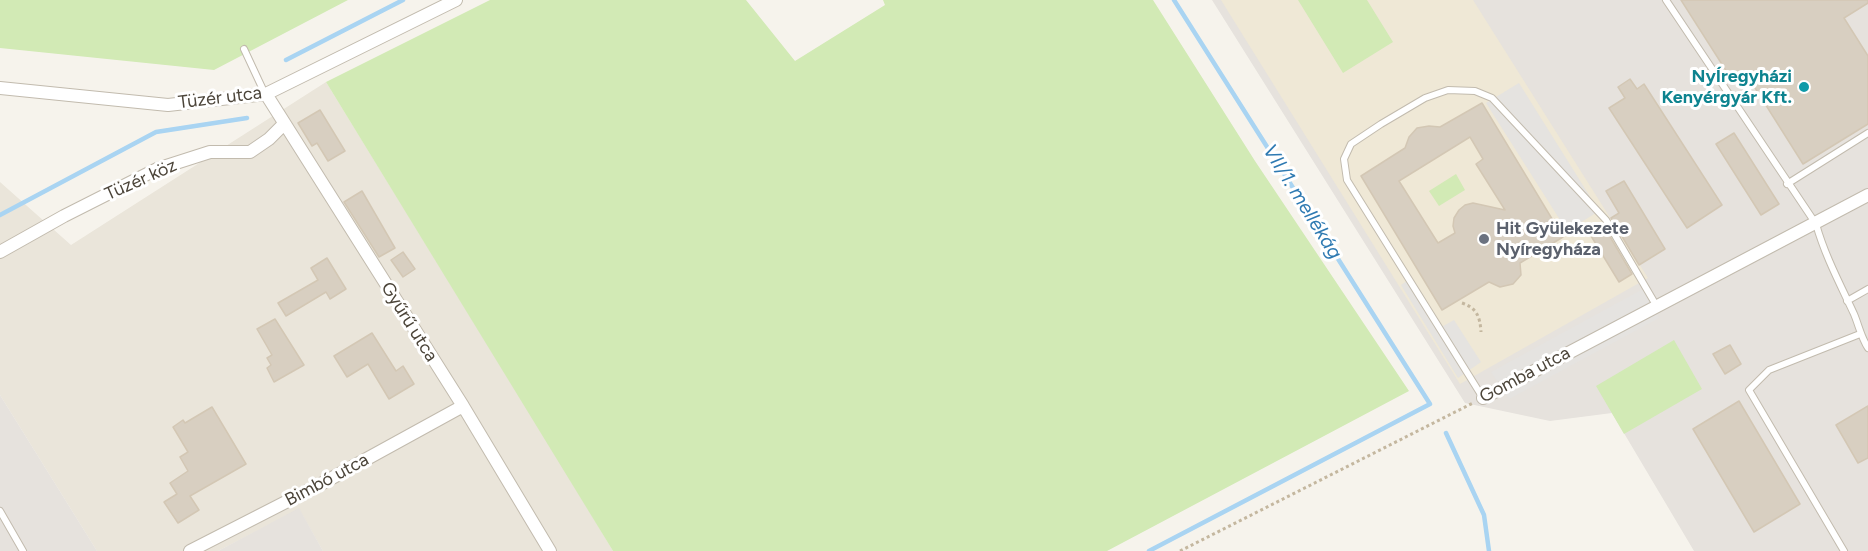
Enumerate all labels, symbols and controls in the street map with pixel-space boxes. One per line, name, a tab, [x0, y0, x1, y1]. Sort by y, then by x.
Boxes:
place label: NyÍregyházi Kenyérgyár Kft.	[1661, 66, 1792, 109]
marker: NyÍregyházi Kenyérgyár Kft.	[1797, 80, 1811, 94]
street label: Tüzér utca	[177, 82, 263, 114]
water label: VII/1. mellékág	[1257, 140, 1347, 264]
street label: Tüzér köz	[102, 155, 180, 205]
place label: Hit Gyülekezete Nyíregyháza	[1496, 218, 1629, 260]
marker: Hit Gyülekezete Nyíregyháza	[1477, 232, 1491, 246]
street label: Gyűrű utca	[376, 278, 442, 366]
street label: Gomba utca	[1476, 342, 1574, 408]
street label: Bimbó utca	[281, 449, 373, 511]

